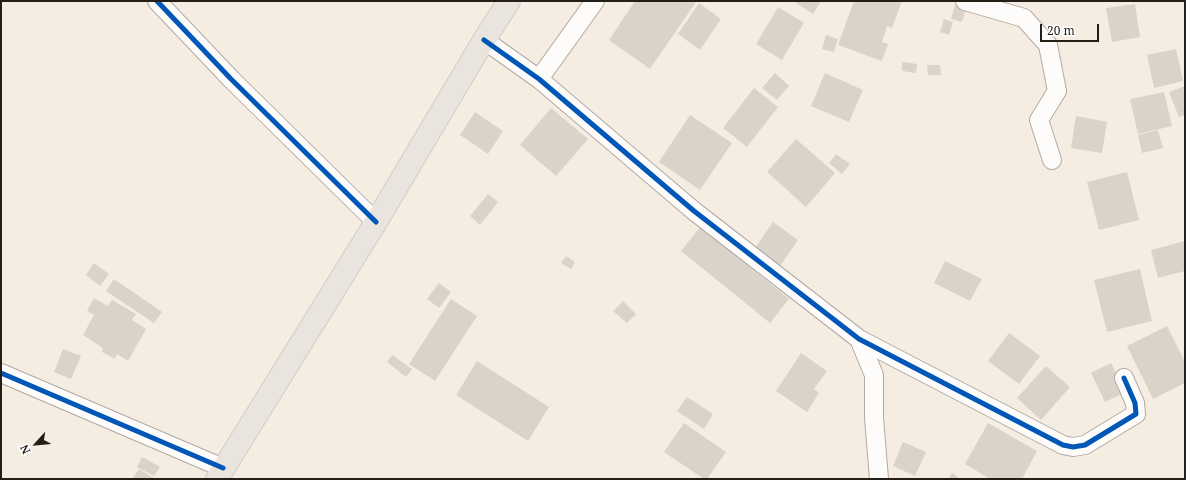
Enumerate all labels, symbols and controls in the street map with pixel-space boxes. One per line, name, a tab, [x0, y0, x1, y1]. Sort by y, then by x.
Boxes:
scale bar	[1042, 16, 1101, 42]
text: 20 m	[1047, 22, 1075, 39]
north arrow	[16, 424, 56, 464]
text: N	[16, 442, 34, 457]

